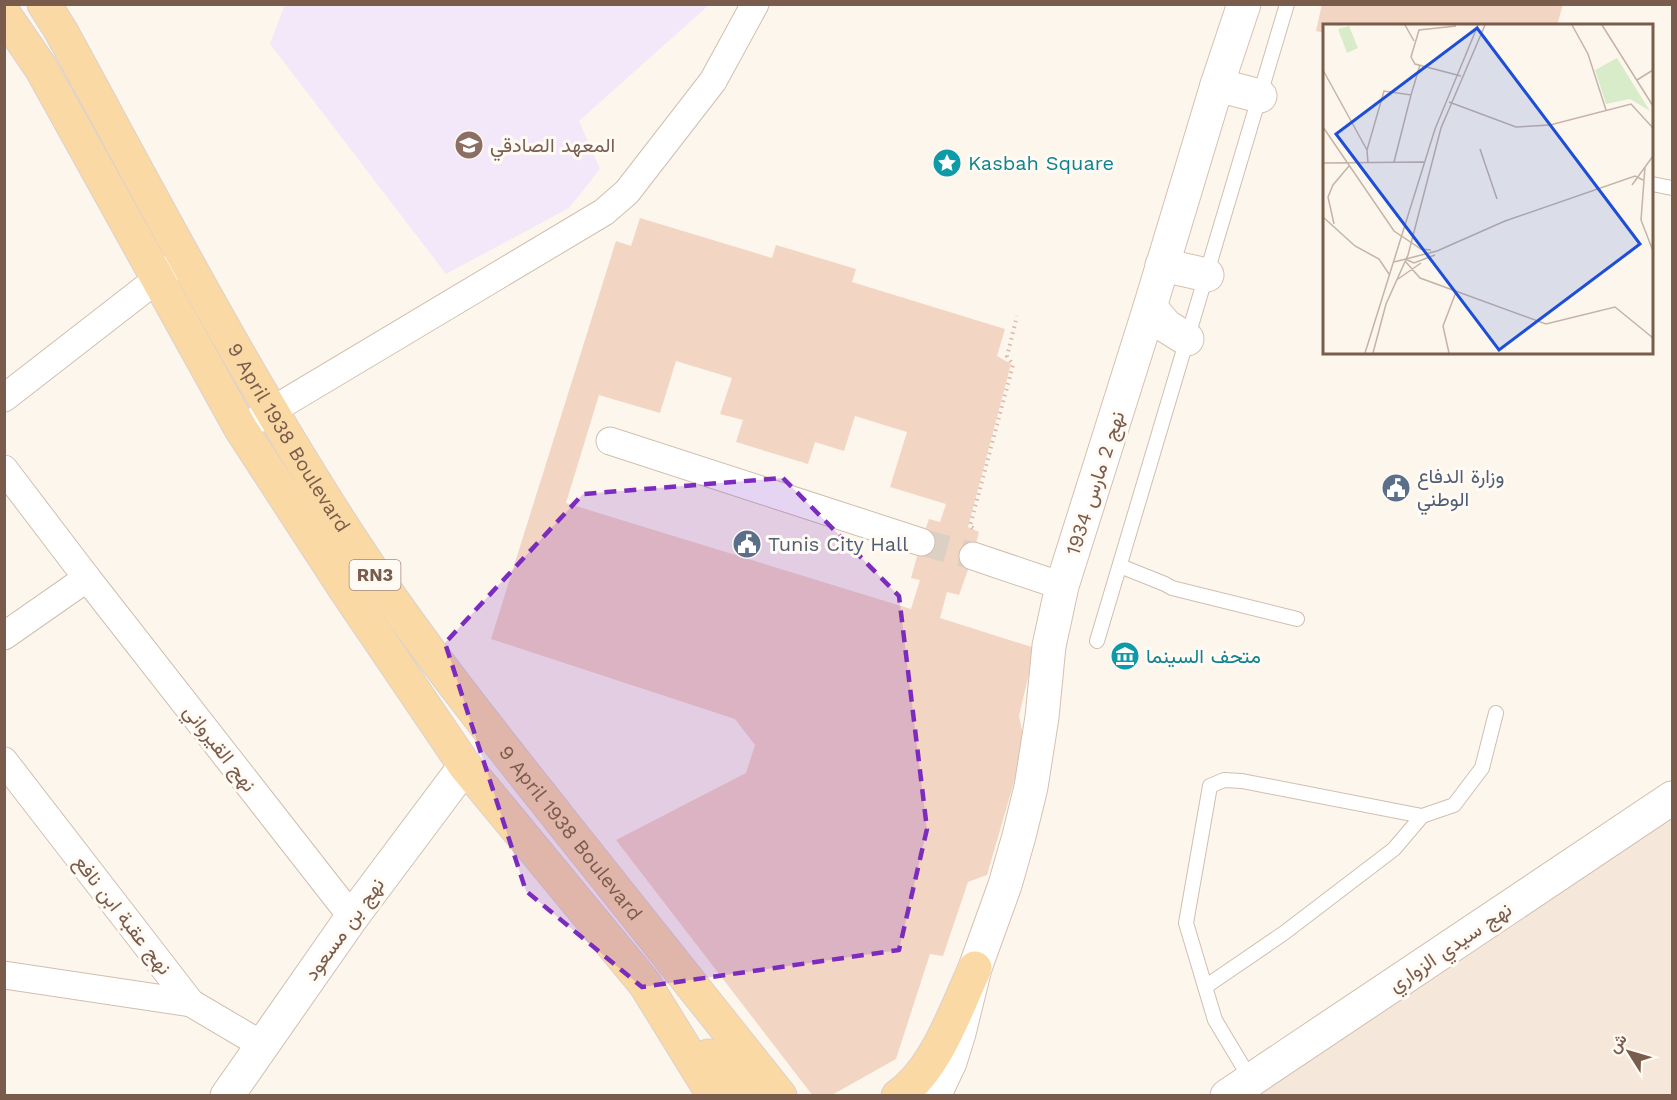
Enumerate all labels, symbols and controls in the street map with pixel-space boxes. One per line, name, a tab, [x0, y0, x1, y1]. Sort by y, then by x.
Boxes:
inset map	[1323, 24, 1653, 354]
school or university icon: المعهد الصادقي	[453, 129, 485, 161]
place label: المعهد الصادقي	[490, 133, 615, 162]
place icon: Kasbah Square	[931, 147, 963, 179]
place label: Kasbah Square	[968, 151, 1114, 175]
street label: 9 April 1938 Boulevard	[223, 339, 355, 537]
street label: نهج 2 مارس 1934	[1060, 408, 1131, 559]
place label: وزارة الدفاع الوطني	[1417, 464, 1504, 516]
public building icon: وزارة الدفاع الوطني	[1380, 472, 1412, 504]
public building icon: Tunis City Hall	[731, 528, 763, 560]
place label: Tunis City Hall	[768, 532, 908, 556]
road number: RN3	[350, 560, 400, 590]
museum icon: متحف السينما	[1109, 640, 1141, 672]
place label: متحف السينما	[1146, 644, 1261, 668]
street label: نهج القيرواني	[175, 700, 262, 800]
street label: 9 April 1938 Boulevard	[494, 740, 647, 925]
street label: نهج عقبة ابن نافع	[67, 851, 177, 981]
street label: نهج بن مسعود	[299, 873, 391, 986]
street label: نهج سيدي الزواري	[1384, 897, 1519, 1001]
north arrow	[1599, 1022, 1659, 1082]
text: ش	[1604, 1030, 1631, 1057]

